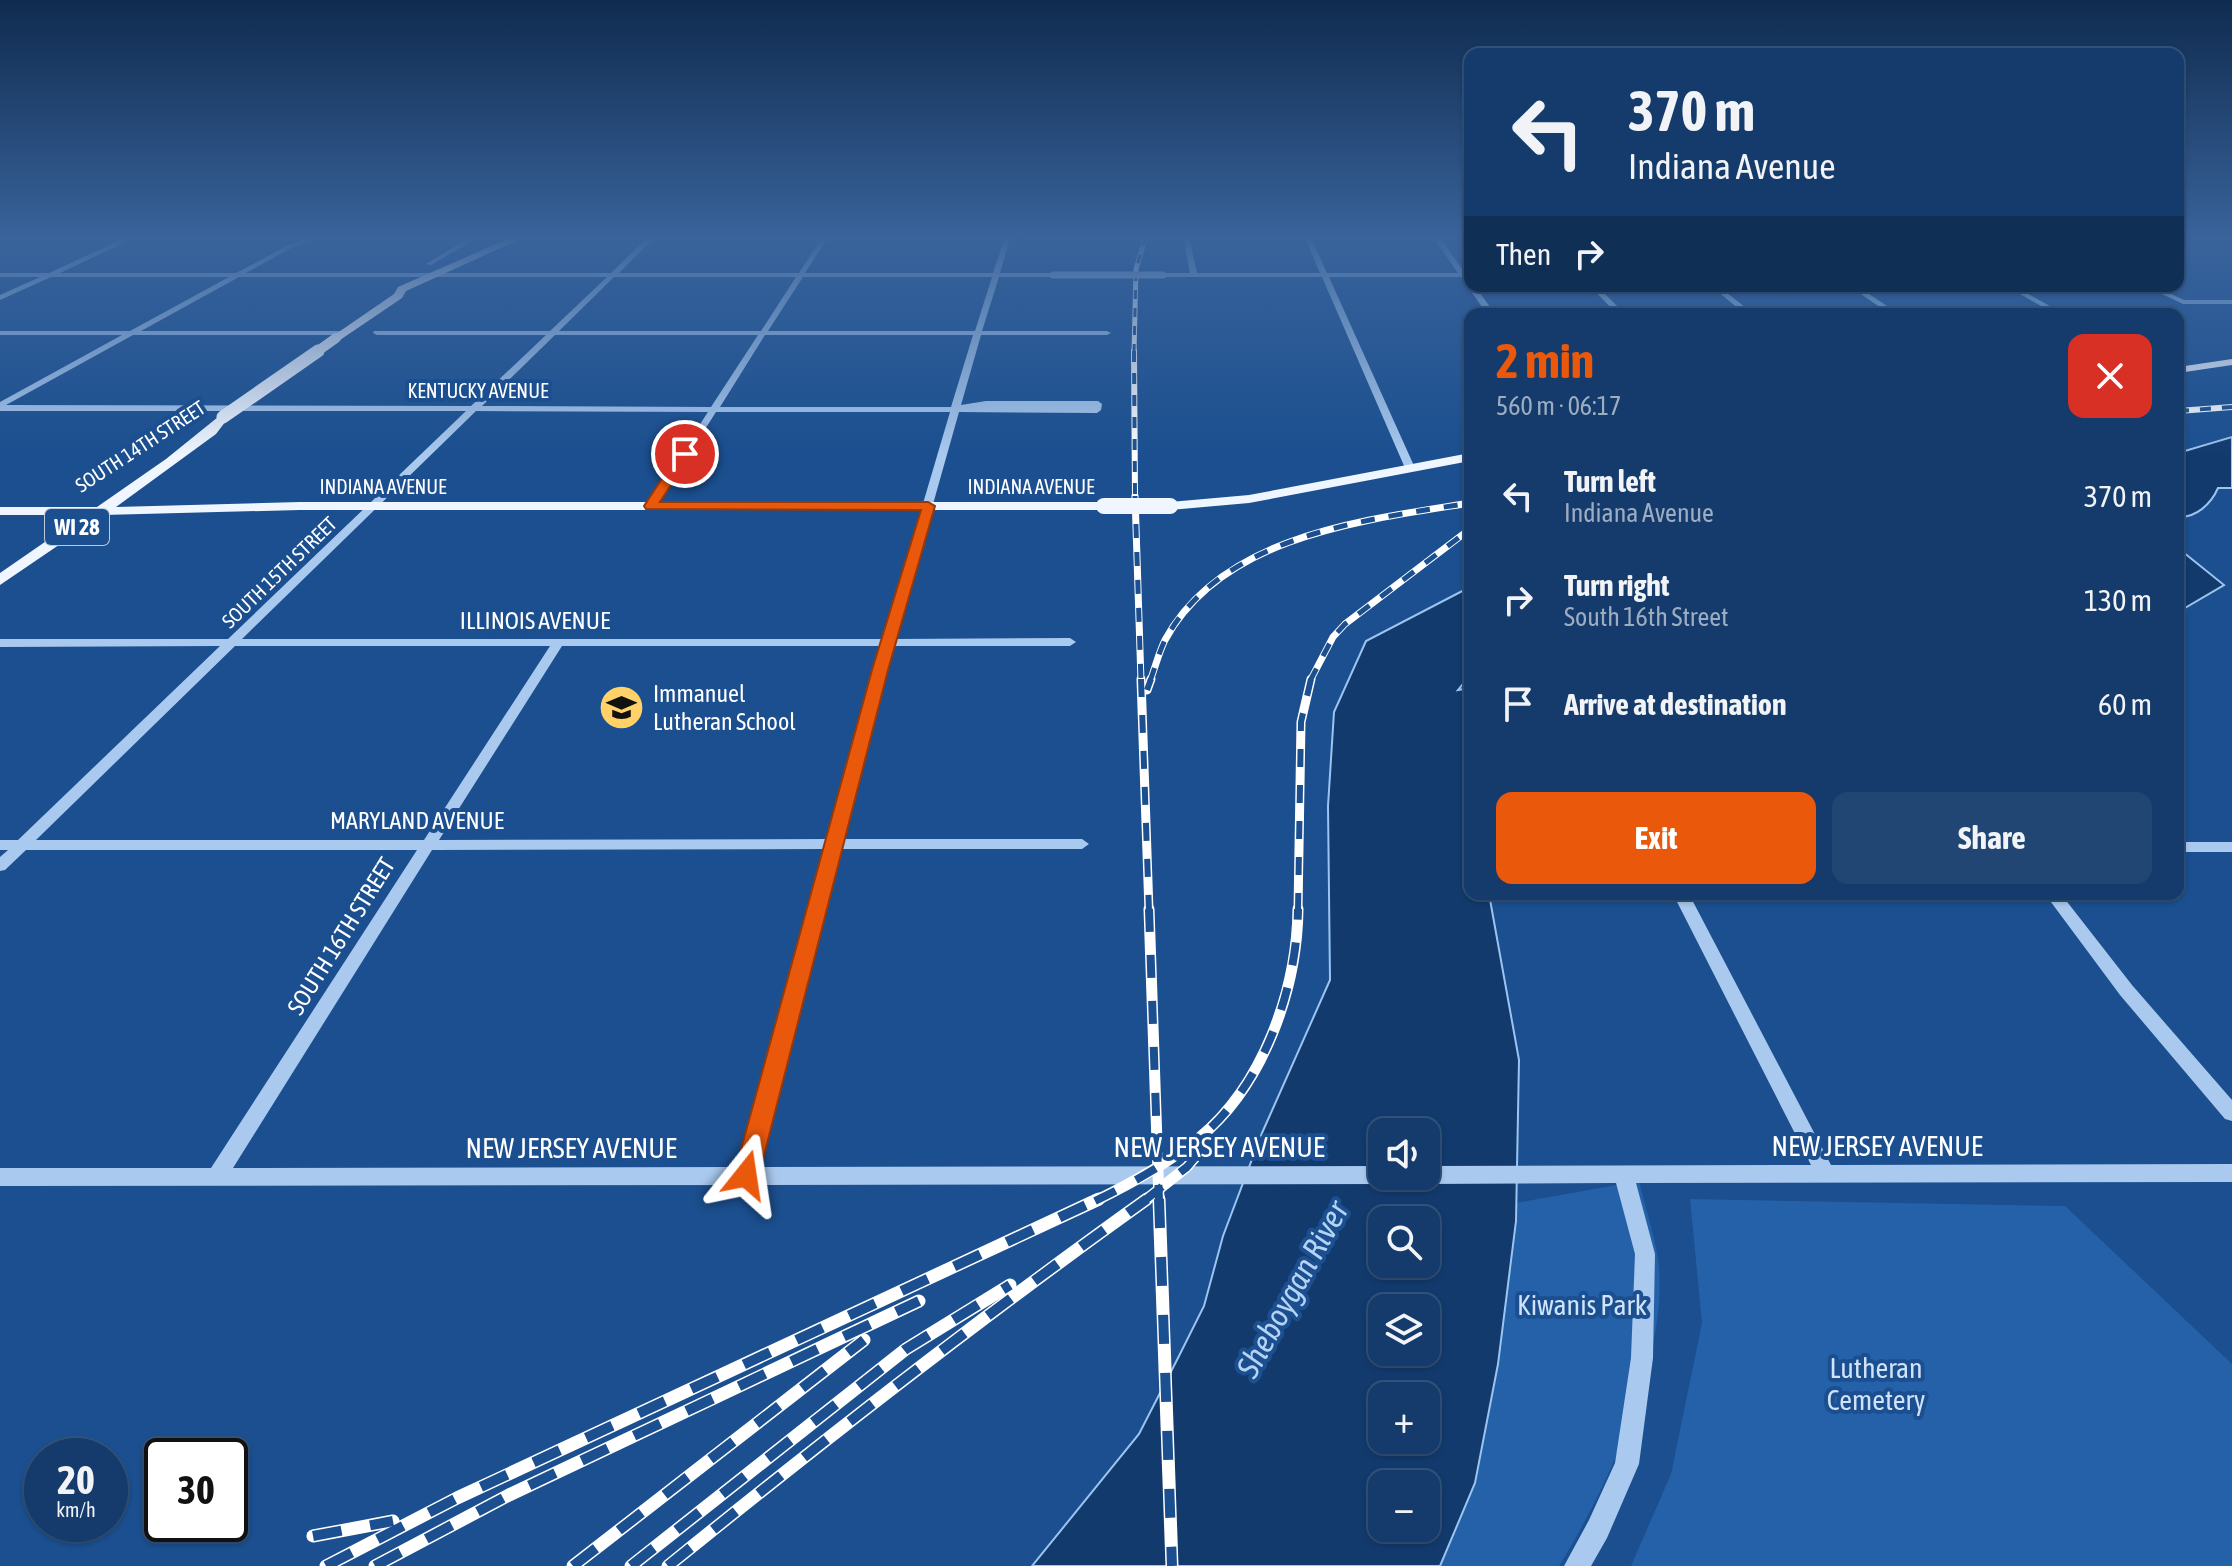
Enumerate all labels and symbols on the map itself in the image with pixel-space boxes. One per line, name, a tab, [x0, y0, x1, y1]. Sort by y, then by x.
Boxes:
street label: KENTUCKY AVENUE	[408, 379, 549, 402]
street label: SOUTH 14TH STREET	[71, 395, 209, 496]
pin	[651, 420, 719, 488]
street label: INDIANA AVENUE	[319, 475, 447, 498]
street label: INDIANA AVENUE	[967, 475, 1095, 498]
road number: WI 28	[45, 509, 109, 545]
street label: SOUTH 15TH STREET	[217, 511, 341, 632]
street label: ILLINOIS AVENUE	[460, 607, 610, 634]
place label: Immanuel Lutheran School	[653, 680, 796, 735]
school or university icon: Immanuel Lutheran School	[598, 683, 646, 731]
street label: MARYLAND AVENUE	[330, 807, 504, 834]
street label: SOUTH 16TH STREET	[282, 852, 400, 1019]
street label: NEW JERSEY AVENUE	[1771, 1130, 1983, 1162]
street label: NEW JERSEY AVENUE	[1113, 1131, 1325, 1163]
street label: NEW JERSEY AVENUE	[465, 1132, 677, 1164]
position arrow	[704, 1133, 788, 1217]
water label: Sheboygan River	[1228, 1193, 1356, 1384]
park label: Kiwanis Park	[1517, 1289, 1647, 1321]
park label: Lutheran Cemetery	[1827, 1352, 1925, 1416]
speed limit sign: 30	[144, 1438, 248, 1542]

